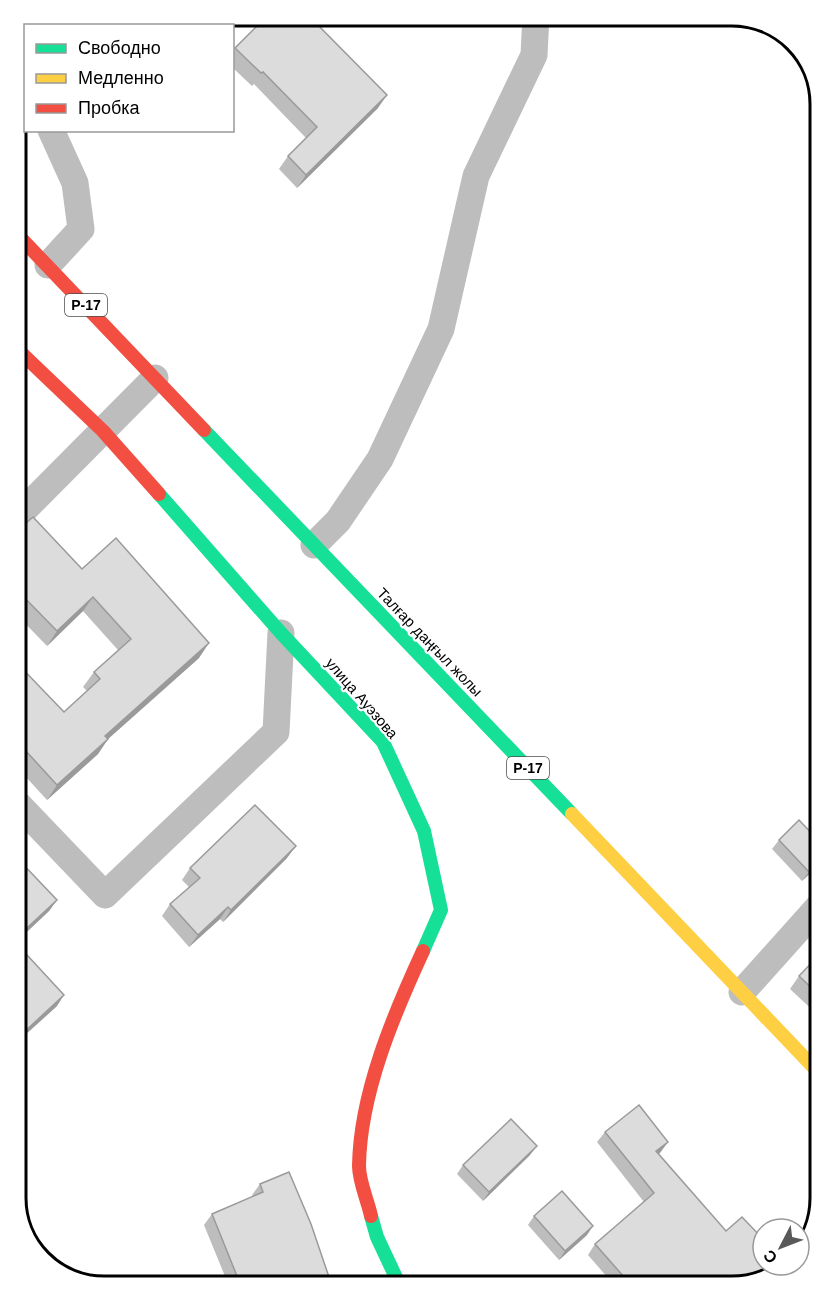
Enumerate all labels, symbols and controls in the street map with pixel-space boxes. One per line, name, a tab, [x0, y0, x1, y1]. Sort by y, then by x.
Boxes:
legend	[24, 24, 234, 132]
text: Свободно	[78, 38, 161, 58]
text: Медленно	[78, 68, 164, 88]
text: Пробка	[78, 98, 141, 118]
road number: P-17	[65, 294, 107, 316]
street label: Талғар даңғыл жолы	[374, 584, 486, 700]
street label: улица Ауэзова	[322, 654, 402, 742]
road number: P-17	[507, 757, 549, 779]
north arrow	[751, 1217, 811, 1277]
text: С	[760, 1246, 780, 1267]

